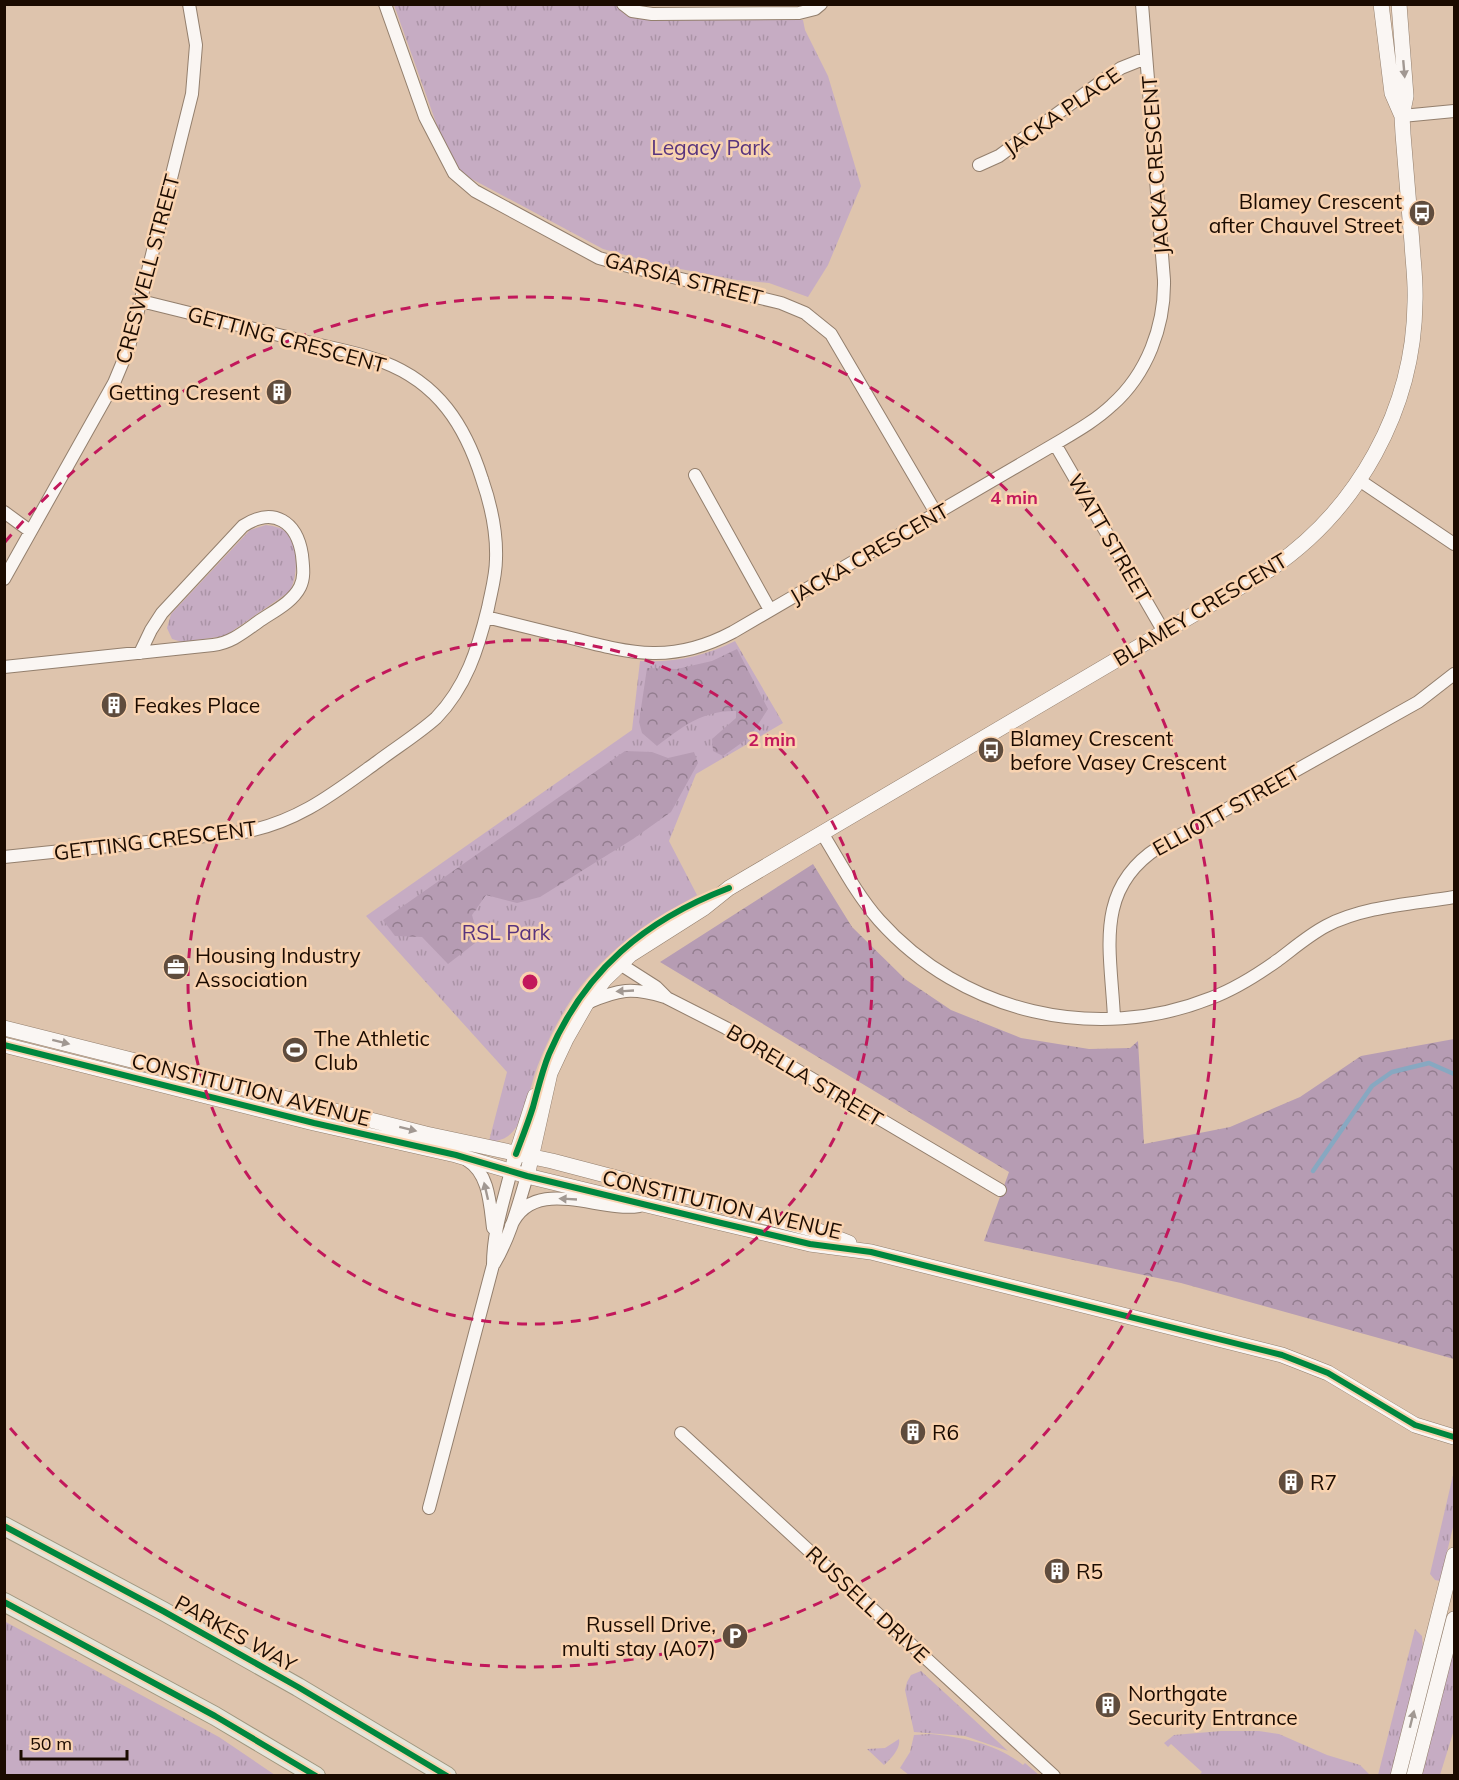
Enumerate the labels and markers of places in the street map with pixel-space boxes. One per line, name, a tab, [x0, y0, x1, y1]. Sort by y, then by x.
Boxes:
place label: Blamey Crescent after Chauvel Street	[1209, 188, 1402, 238]
bus stop icon: Blamey Crescent after Chauvel Street	[1407, 198, 1437, 228]
building icon: Getting Cresent	[264, 377, 294, 407]
place label: Getting Cresent	[109, 379, 260, 405]
building icon: Feakes Place	[99, 690, 129, 720]
place label: Feakes Place	[134, 692, 260, 718]
place label: Blamey Crescent before Vasey Crescent	[1010, 725, 1227, 775]
bus stop icon: Blamey Crescent before Vasey Crescent	[976, 735, 1006, 765]
place label: Housing Industry Association	[195, 942, 361, 992]
office icon: Housing Industry Association	[161, 952, 191, 982]
centre of rings	[520, 972, 540, 992]
place label: The Athletic Club	[314, 1025, 430, 1075]
sports icon: The Athletic Club	[280, 1035, 310, 1065]
building icon: R6	[898, 1417, 928, 1447]
place label: R6	[932, 1419, 959, 1445]
building icon: R7	[1276, 1467, 1306, 1497]
place label: R7	[1310, 1469, 1337, 1495]
building icon: R5	[1042, 1556, 1072, 1586]
place label: R5	[1076, 1558, 1103, 1584]
place label: Russell Drive, multi stay (A07)	[562, 1611, 716, 1661]
parking icon: Russell Drive, multi stay (A07)	[720, 1621, 750, 1651]
place label: Northgate Security Entrance	[1128, 1680, 1298, 1730]
building icon: Northgate Security Entrance	[1093, 1690, 1123, 1720]

